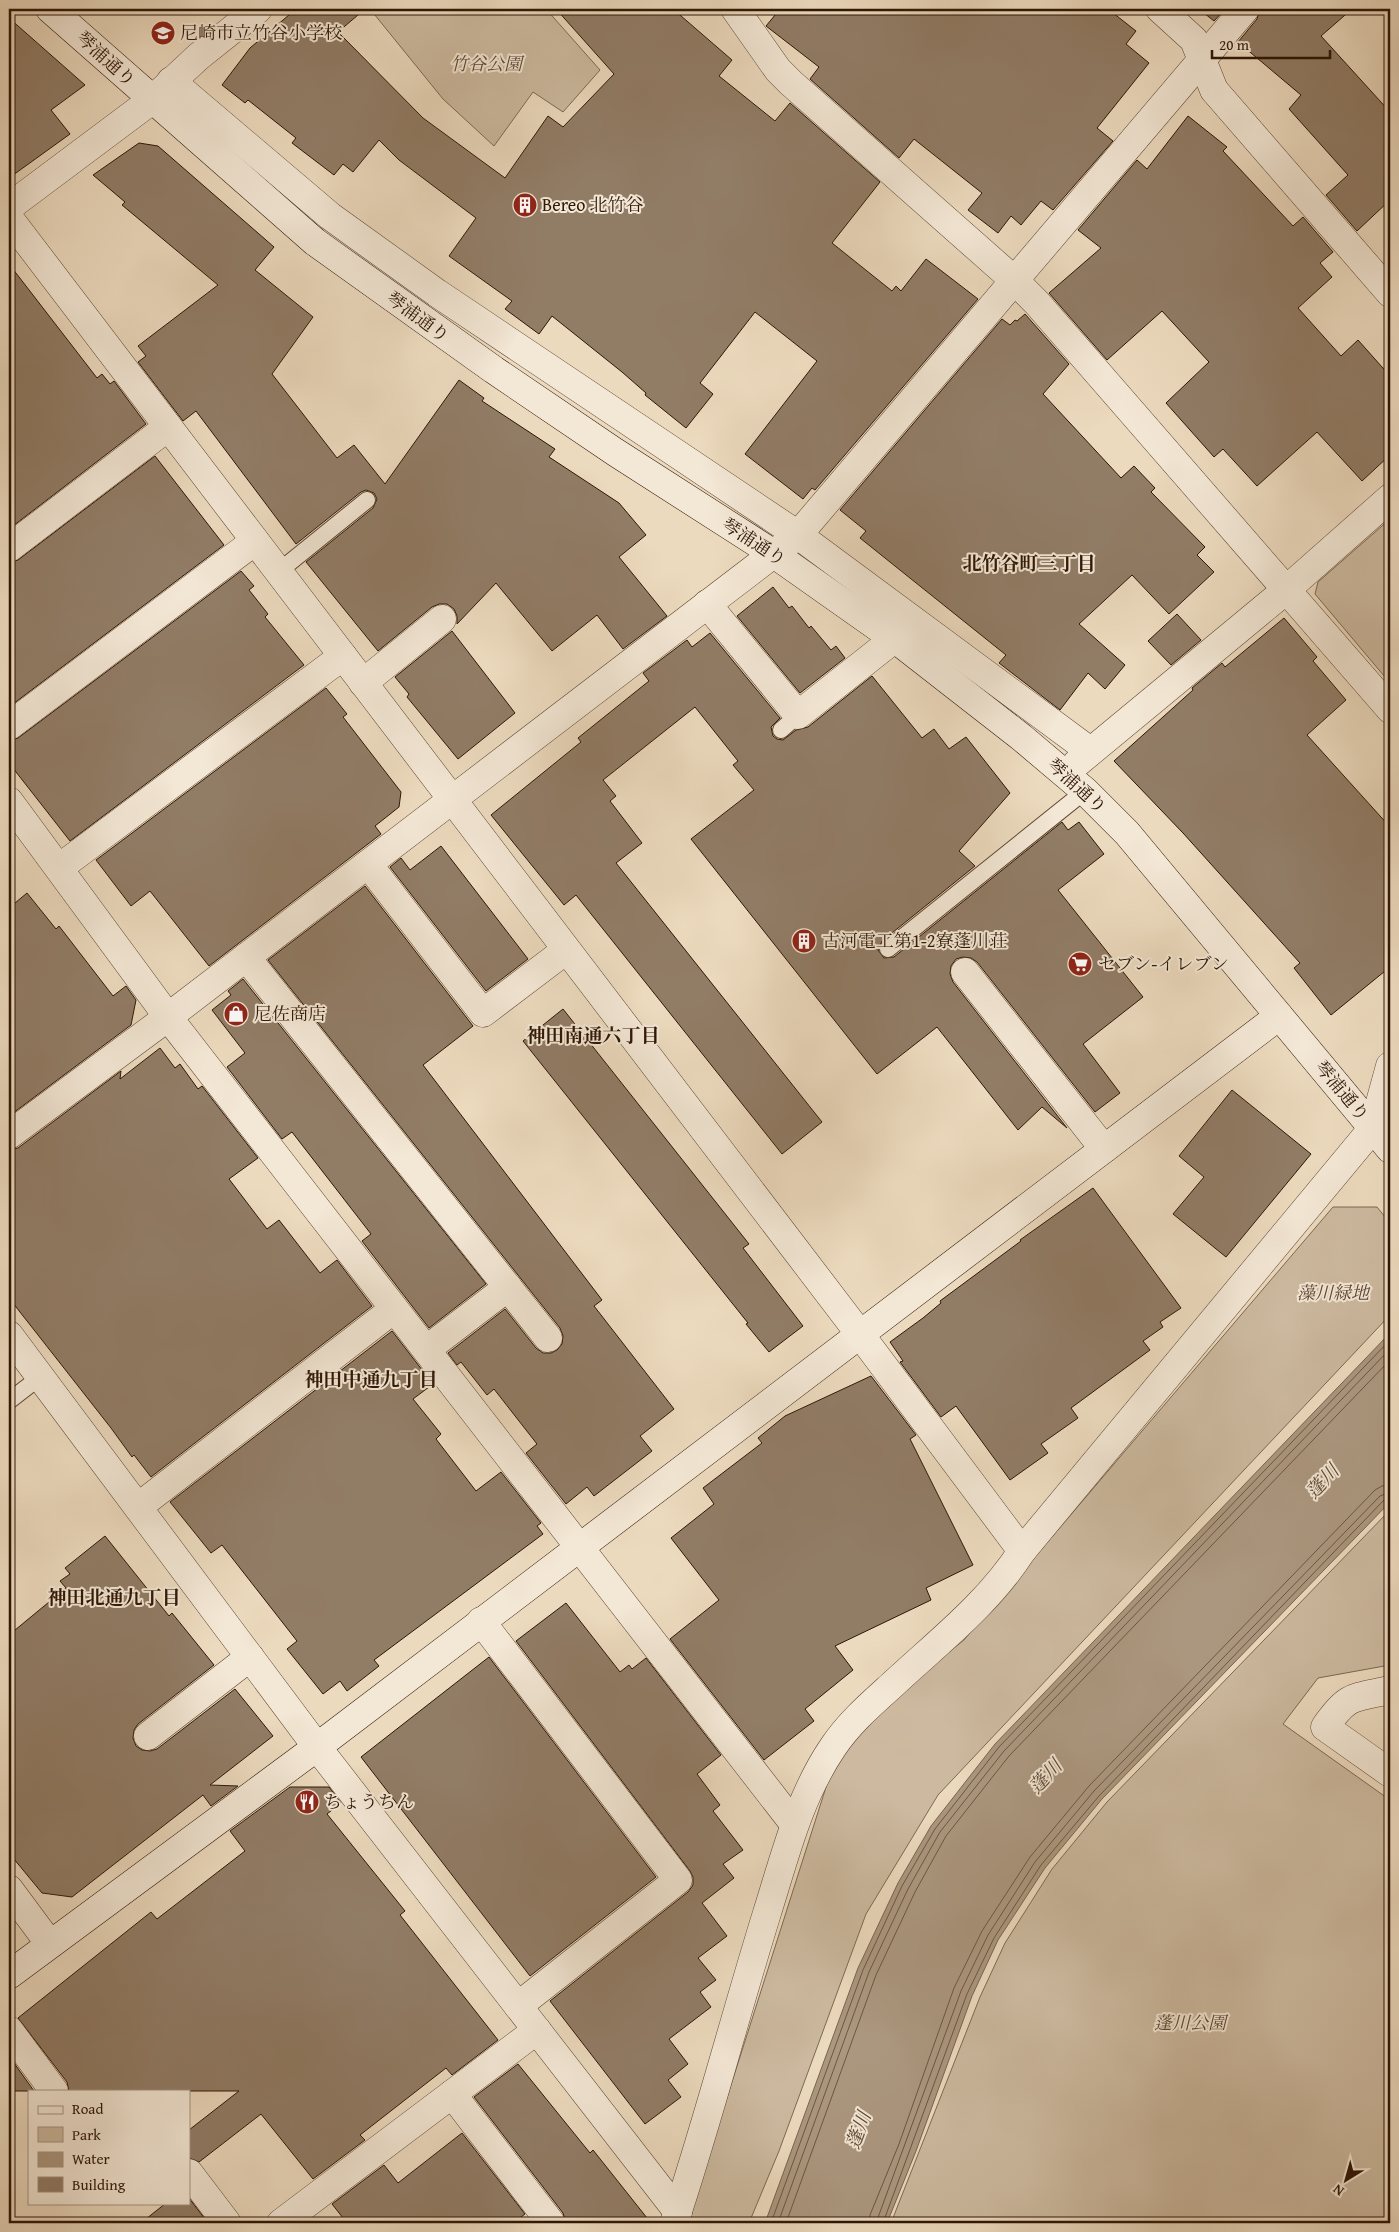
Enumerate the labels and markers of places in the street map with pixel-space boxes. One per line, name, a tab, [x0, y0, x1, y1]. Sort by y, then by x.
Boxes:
place label: 尼崎市立竹谷小学校	[180, 19, 342, 46]
school or university icon: 尼崎市立竹谷小学校	[150, 20, 176, 46]
place label: Bereo 北竹谷	[542, 191, 643, 218]
building icon: Bereo 北竹谷	[512, 192, 538, 218]
place label: 古河電工第1-2寮蓬川荘	[822, 927, 1008, 954]
building icon: 古河電工第1-2寮蓬川荘	[791, 928, 817, 954]
place label: セブン-イレブン	[1098, 950, 1229, 977]
supermarket icon: セブン-イレブン	[1067, 951, 1093, 977]
place label: 尼佐商店	[254, 1000, 326, 1027]
shop icon: 尼佐商店	[223, 1001, 249, 1027]
place label: ちょうちん	[324, 1788, 414, 1815]
restaurant icon: ちょうちん	[294, 1789, 320, 1815]

